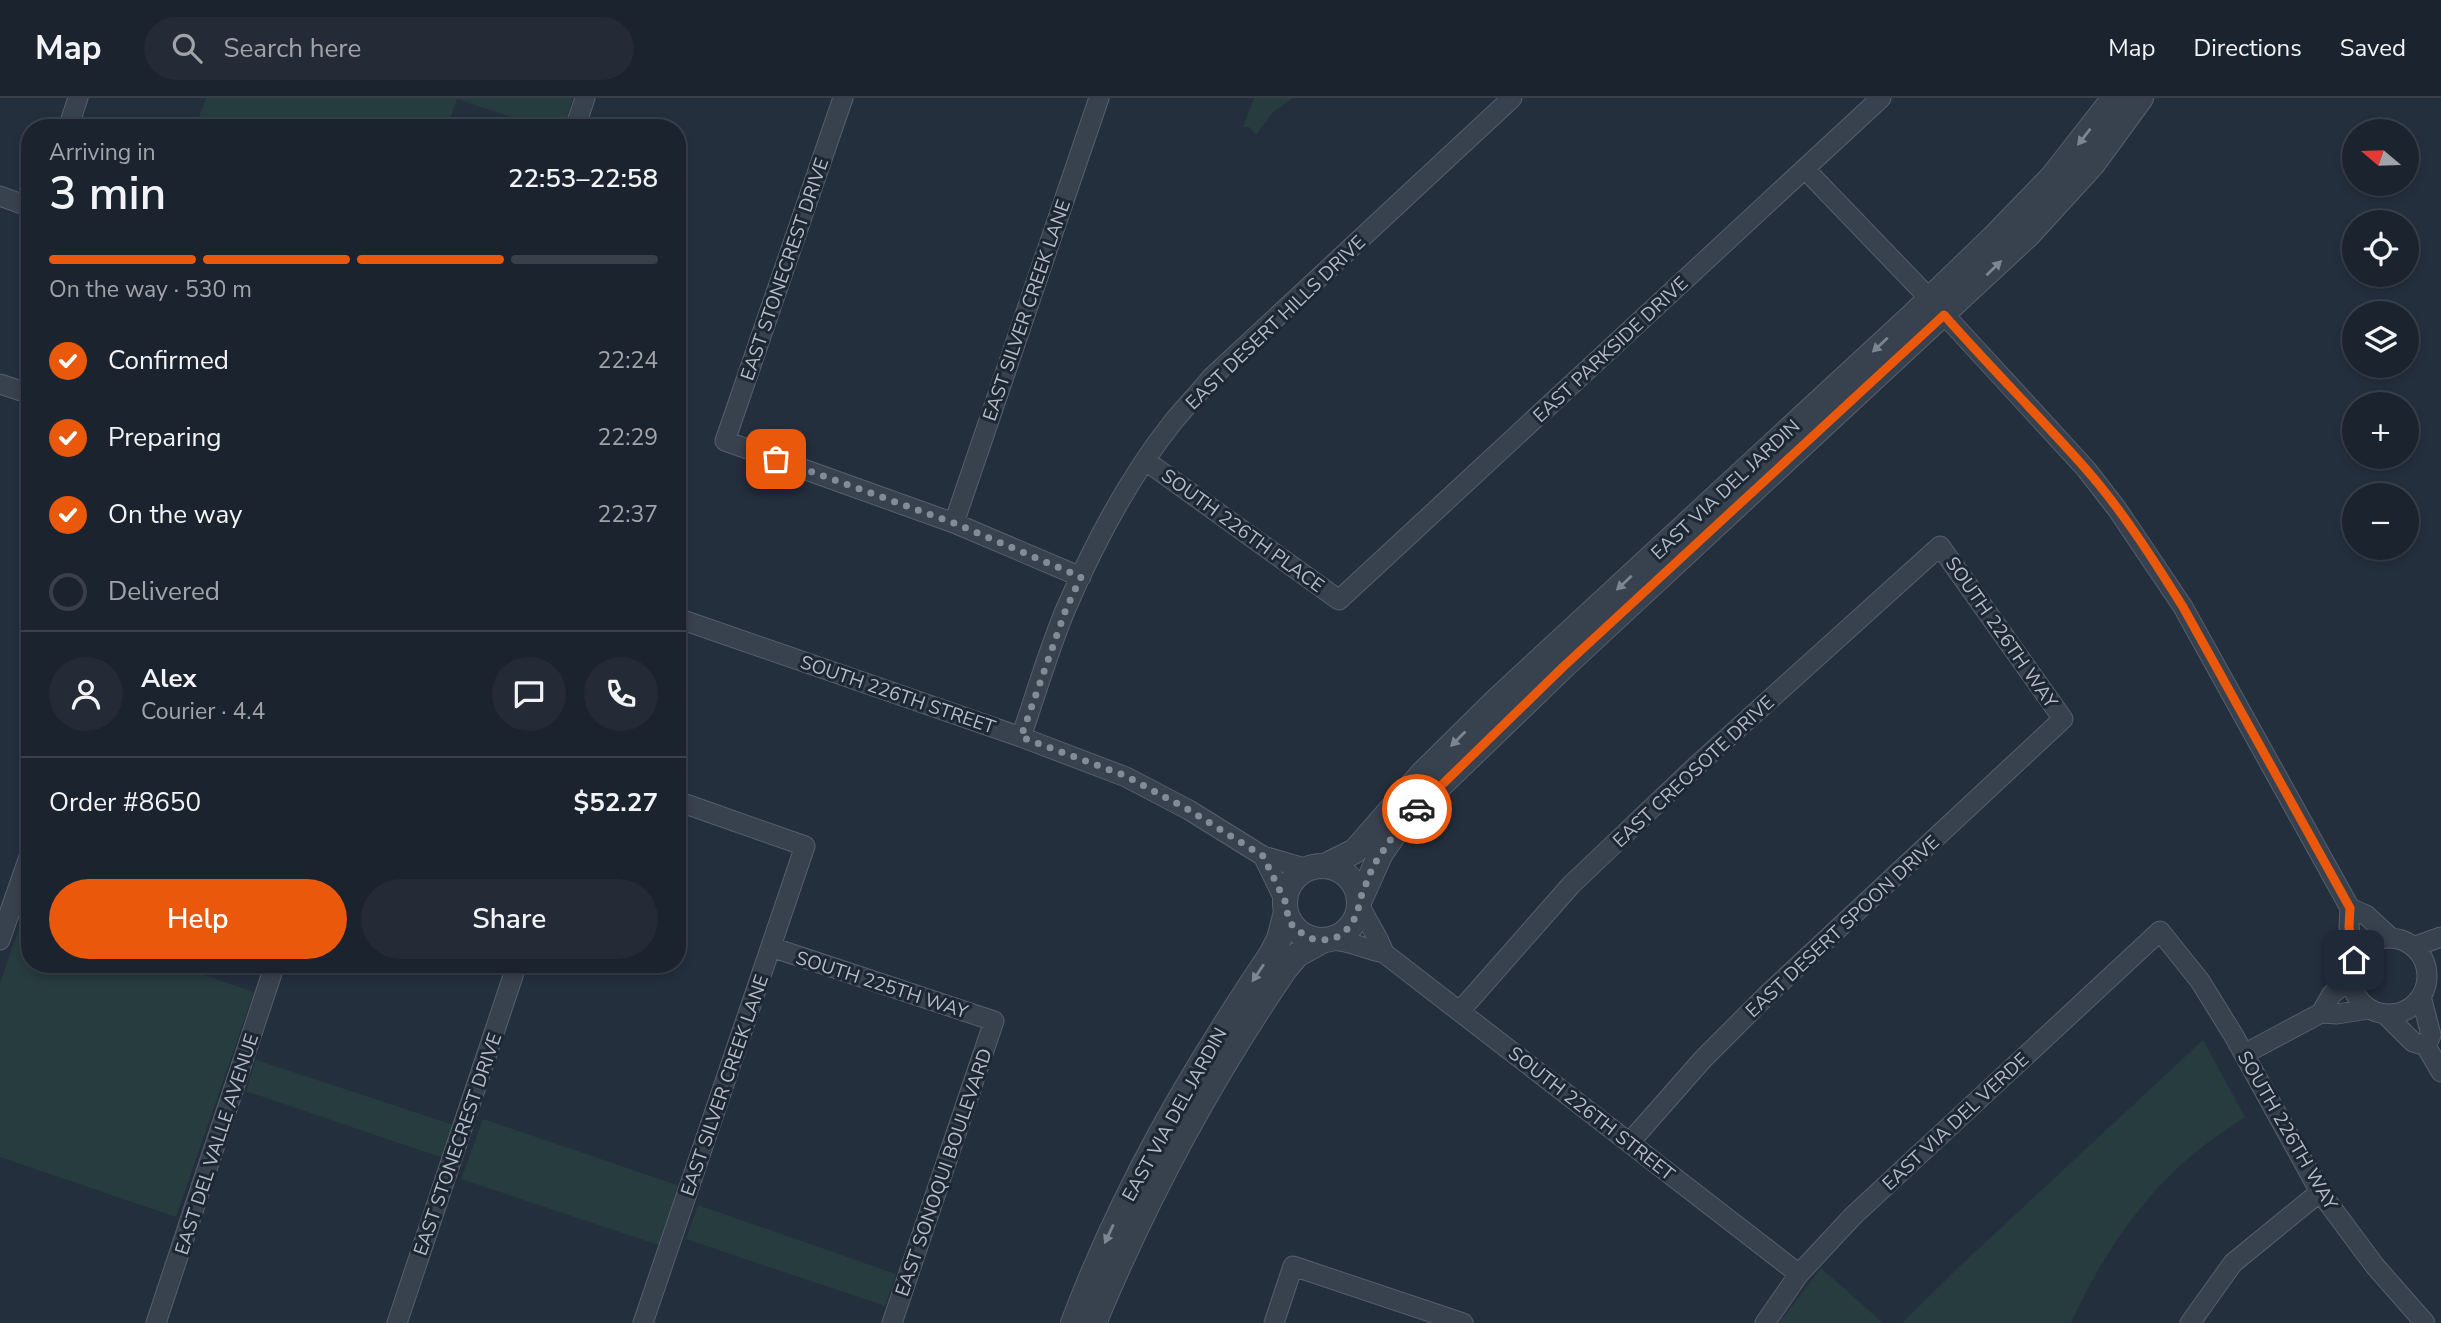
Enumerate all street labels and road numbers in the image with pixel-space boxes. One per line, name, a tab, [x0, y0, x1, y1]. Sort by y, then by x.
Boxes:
street label: EAST STONECREST DRIVE	[735, 155, 835, 384]
street label: EAST SILVER CREEK LANE	[977, 196, 1077, 424]
street label: EAST DESERT HILLS DRIVE	[1180, 230, 1371, 416]
street label: EAST PARKSIDE DRIVE	[1527, 271, 1694, 429]
street label: EAST VIA DEL JARDIN	[1645, 414, 1806, 566]
street label: SOUTH 226TH PLACE	[1156, 463, 1329, 599]
street label: SOUTH 226TH WAY	[1939, 552, 2064, 714]
street label: SOUTH 226TH STREET	[797, 649, 999, 741]
street label: EAST CREOSOTE DRIVE	[1607, 690, 1780, 854]
street label: EAST DESERT SPOON DRIVE	[1740, 830, 1945, 1024]
street label: SOUTH 225TH WAY	[792, 945, 972, 1025]
street label: EAST SILVER CREEK LANE	[675, 971, 775, 1199]
street label: EAST VIA DEL JARDIN	[1116, 1023, 1234, 1206]
street label: EAST DEL VALLE AVENUE	[169, 1030, 265, 1258]
street label: EAST STONECREST DRIVE	[408, 1030, 508, 1259]
street label: SOUTH 226TH STREET	[1503, 1041, 1680, 1187]
street label: EAST SONOQUI BOULEVARD	[889, 1045, 999, 1300]
street label: SOUTH 226TH WAY	[2231, 1046, 2344, 1215]
street label: EAST VIA DEL VERDE	[1877, 1047, 2035, 1197]

